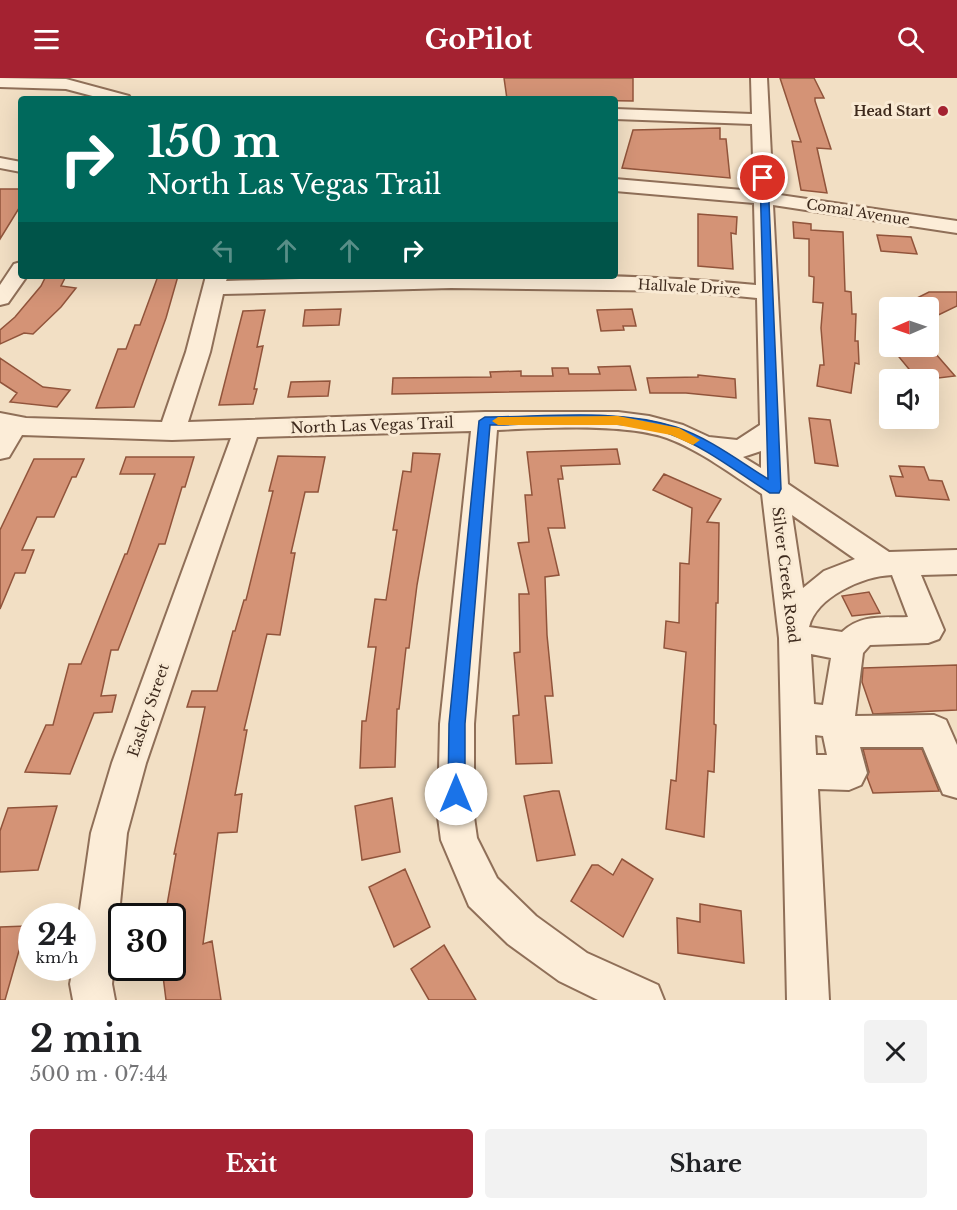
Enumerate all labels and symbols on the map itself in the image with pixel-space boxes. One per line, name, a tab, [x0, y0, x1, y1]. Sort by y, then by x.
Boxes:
place label: Head Start	[854, 102, 932, 120]
marker: Head Start	[936, 104, 950, 118]
pin	[737, 152, 788, 203]
street label: Comal Avenue	[805, 195, 911, 229]
street label: Hallvale Drive	[637, 275, 741, 299]
north arrow	[879, 297, 939, 357]
street label: North Las Vegas Trail	[290, 413, 454, 437]
street label: Silver Creek Road	[768, 506, 804, 644]
street label: Easley Street	[123, 660, 173, 759]
position arrow	[424, 762, 488, 826]
speed limit sign: 30	[108, 903, 186, 981]

